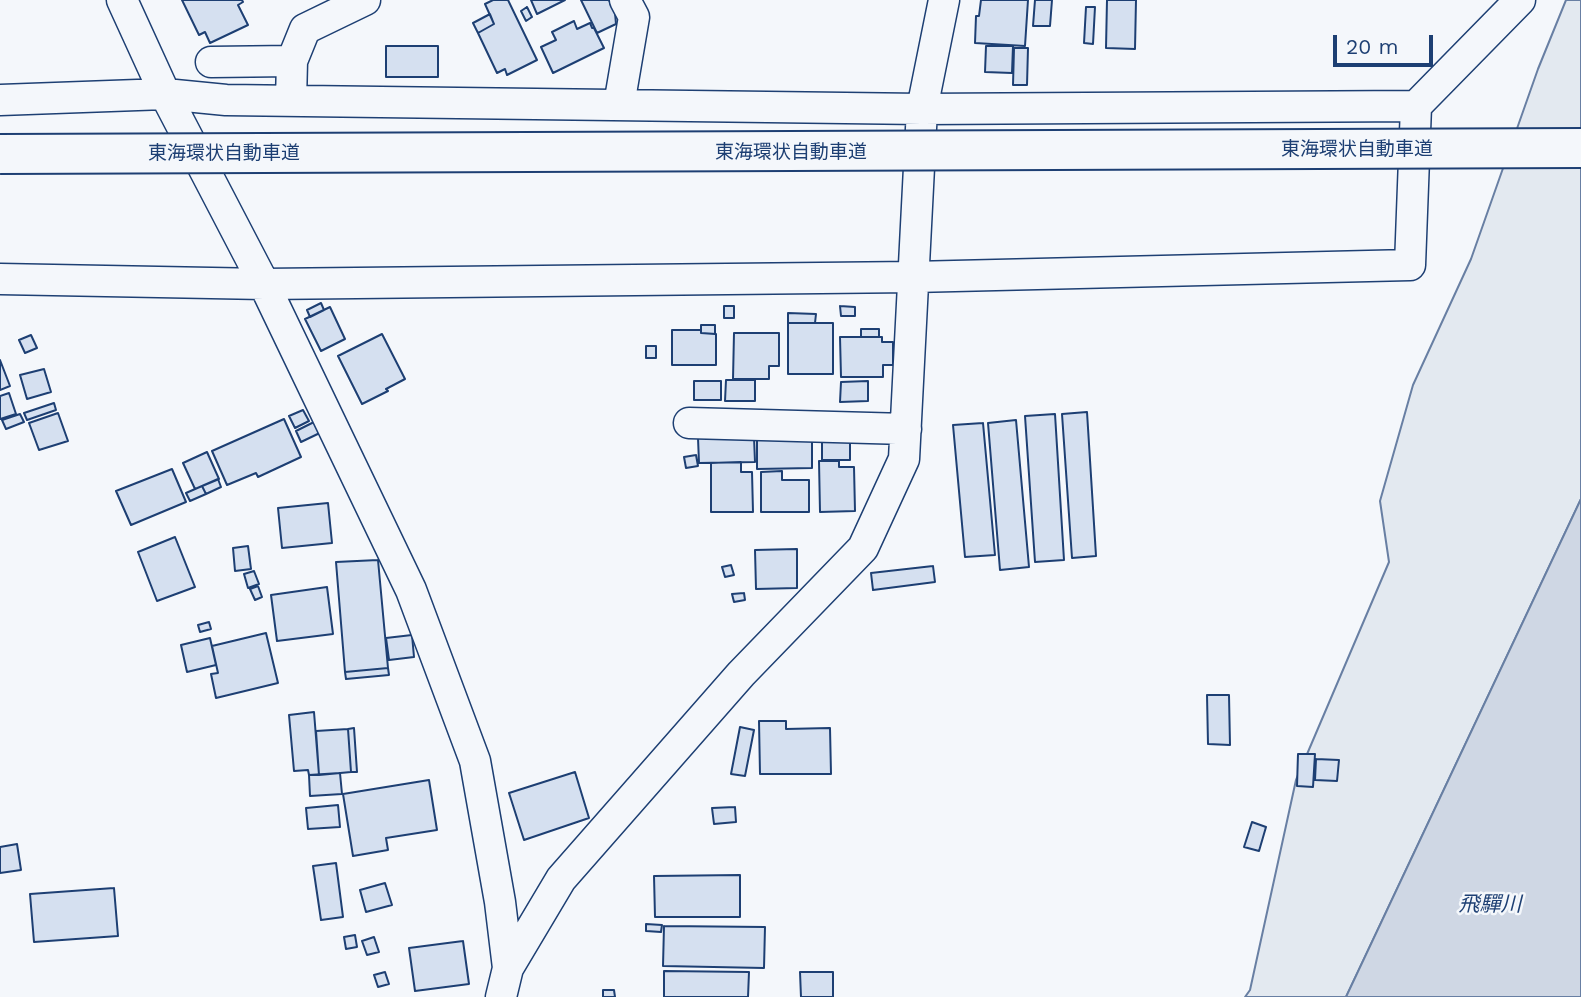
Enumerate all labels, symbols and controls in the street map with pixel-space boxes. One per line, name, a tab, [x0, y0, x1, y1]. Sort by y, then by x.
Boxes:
scale bar	[1336, 21, 1436, 65]
text: 20 m	[1346, 34, 1398, 59]
street label: 東海環状自動車道	[1281, 138, 1433, 160]
street label: 東海環状自動車道	[715, 141, 867, 163]
street label: 東海環状自動車道	[148, 142, 300, 164]
water label: 飛驒川	[1459, 892, 1521, 918]

